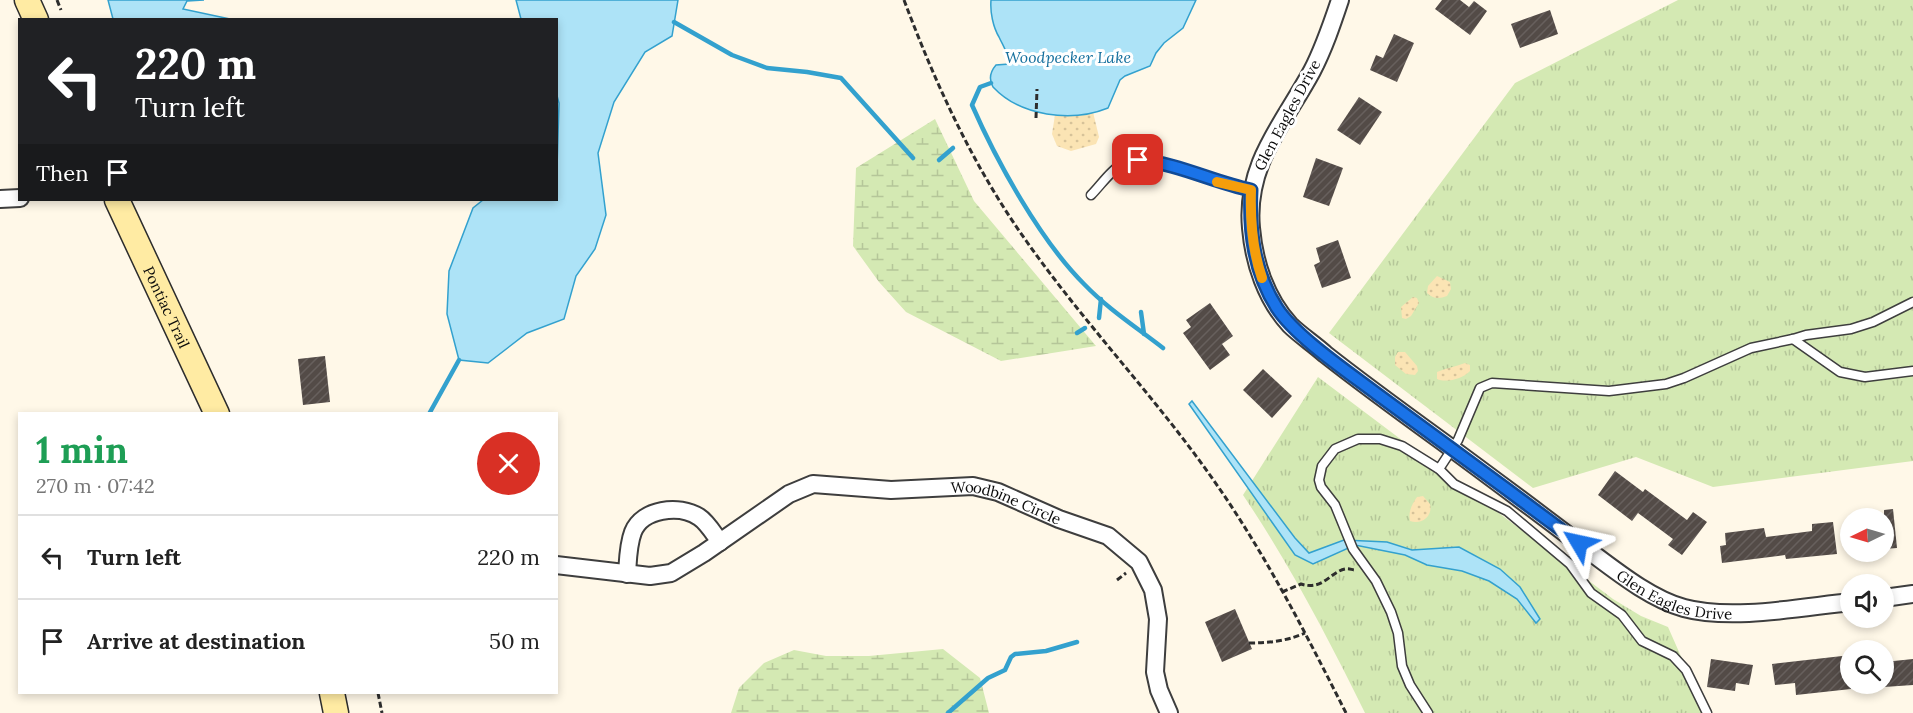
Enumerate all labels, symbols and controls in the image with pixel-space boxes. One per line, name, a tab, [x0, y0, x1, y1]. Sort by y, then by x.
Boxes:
text: 220 m	[135, 37, 256, 91]
icon: left	[36, 42, 114, 120]
water label: Woodpecker Lake	[1005, 47, 1131, 67]
street label: Glen Eagles Drive	[1250, 56, 1324, 174]
text: Turn left	[135, 90, 245, 124]
pin	[1112, 134, 1163, 185]
icon: arrive	[1121, 143, 1154, 176]
icon: arrive	[101, 156, 134, 189]
text: Then	[36, 159, 89, 187]
street label: Pontiac Trail	[140, 263, 194, 351]
text: 1 min	[36, 427, 128, 473]
button: close	[477, 432, 540, 495]
text: 270 m · 07:42	[36, 473, 155, 498]
street label: Woodbine Circle	[950, 476, 1064, 528]
north arrow	[1840, 508, 1894, 562]
map controls	[1840, 508, 1894, 694]
position arrow	[1547, 511, 1611, 575]
icon: left	[36, 541, 69, 574]
text: Turn left	[87, 543, 181, 571]
text: 220 m	[477, 543, 540, 571]
street label: Glen Eagles Drive	[1613, 565, 1732, 623]
button: sound	[1840, 574, 1894, 628]
icon: arrive	[36, 625, 69, 658]
text: Arrive at destination	[87, 627, 305, 655]
text: 50 m	[489, 627, 540, 655]
button: search	[1840, 640, 1894, 694]

